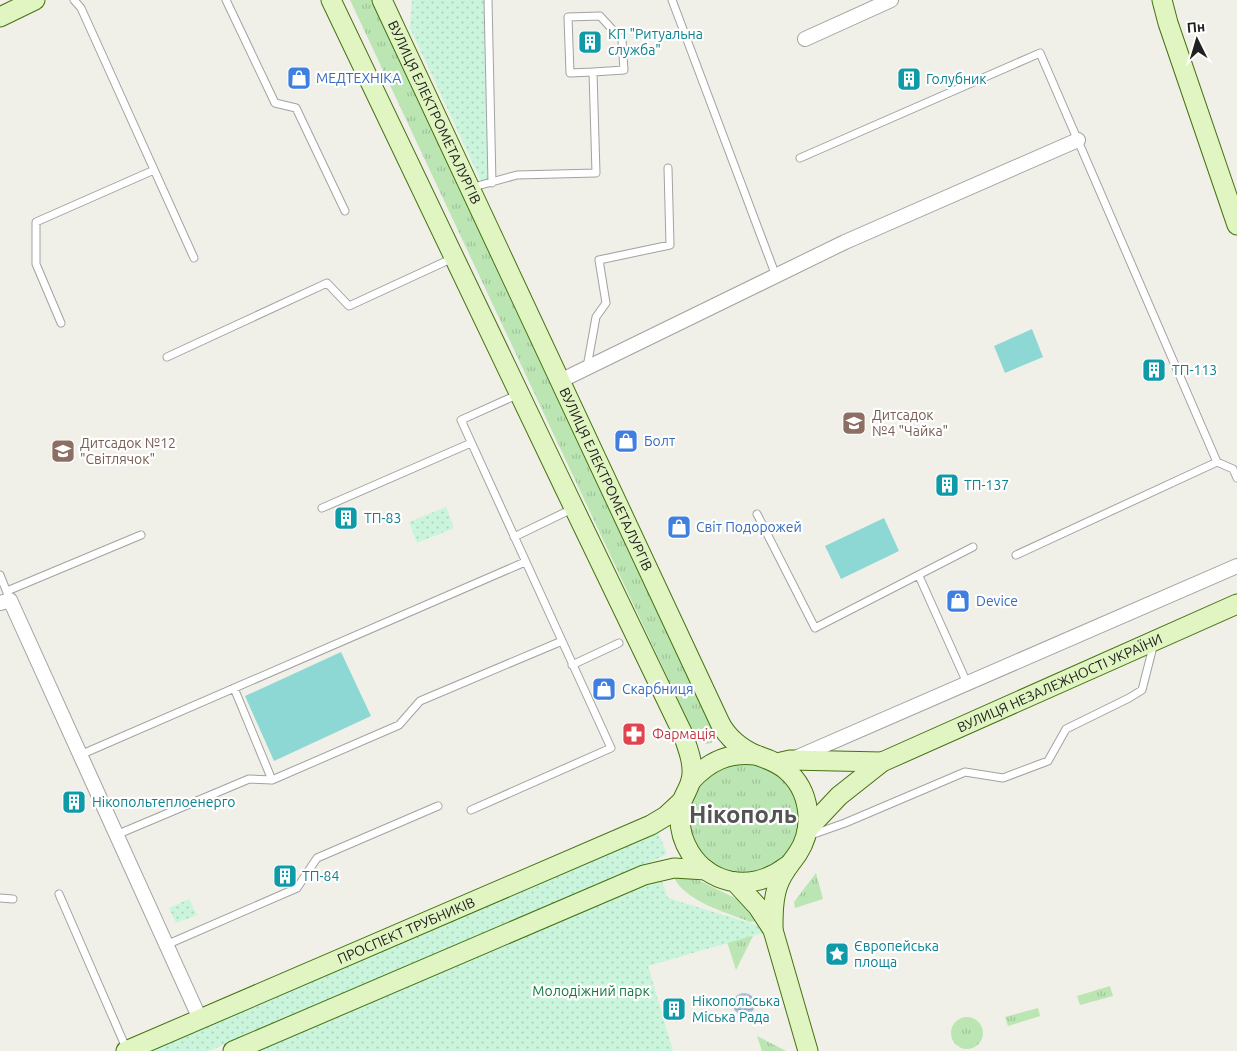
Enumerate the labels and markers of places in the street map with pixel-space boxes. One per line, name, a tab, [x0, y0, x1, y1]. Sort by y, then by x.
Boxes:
place label: КП "Ритуальна служба"	[608, 26, 703, 58]
building icon: КП "Ритуальна служба"	[577, 29, 603, 55]
shop icon: МЕДТЕХНІКА	[286, 65, 312, 91]
building icon: Голубник	[896, 66, 922, 92]
place label: МЕДТЕХНІКА	[316, 70, 401, 86]
place label: Голубник	[926, 71, 987, 87]
building icon: ТП-113	[1141, 357, 1167, 383]
place label: ТП-113	[1172, 362, 1217, 378]
place label: Дитсадок №4 "Чайка"	[872, 407, 948, 439]
school or university icon: Дитсадок №4 "Чайка"	[841, 410, 867, 436]
shop icon: Болт	[613, 428, 639, 454]
place label: Болт	[644, 433, 675, 449]
place label: Дитсадок №12 "Світлячок"	[80, 435, 176, 467]
school or university icon: Дитсадок №12 "Світлячок"	[50, 438, 76, 464]
building icon: ТП-137	[934, 472, 960, 498]
place label: ТП-137	[964, 477, 1009, 493]
building icon: ТП-83	[333, 505, 359, 531]
place label: ТП-83	[364, 510, 401, 526]
shop icon: Світ Подорожей	[666, 514, 692, 540]
place label: Світ Подорожей	[696, 519, 802, 535]
shop icon: Device	[945, 588, 971, 614]
place label: Device	[976, 593, 1018, 609]
shop icon: Скарбниця	[591, 676, 617, 702]
place label: Скарбниця	[622, 681, 693, 697]
pharmacy icon: Фармація	[621, 721, 647, 747]
place label: Фармація	[652, 726, 716, 742]
building icon: Нікопольтеплоенерго	[61, 789, 87, 815]
place label: Нікопольтеплоенерго	[92, 794, 235, 810]
building icon: ТП-84	[272, 863, 298, 889]
place label: ТП-84	[302, 868, 339, 884]
place label: Європейська площа	[854, 938, 939, 970]
place icon: Європейська площа	[824, 941, 850, 967]
place label: Нiкопольська Міська Рада	[692, 993, 780, 1025]
building icon: Нiкопольська Міська Рада	[661, 996, 687, 1022]

